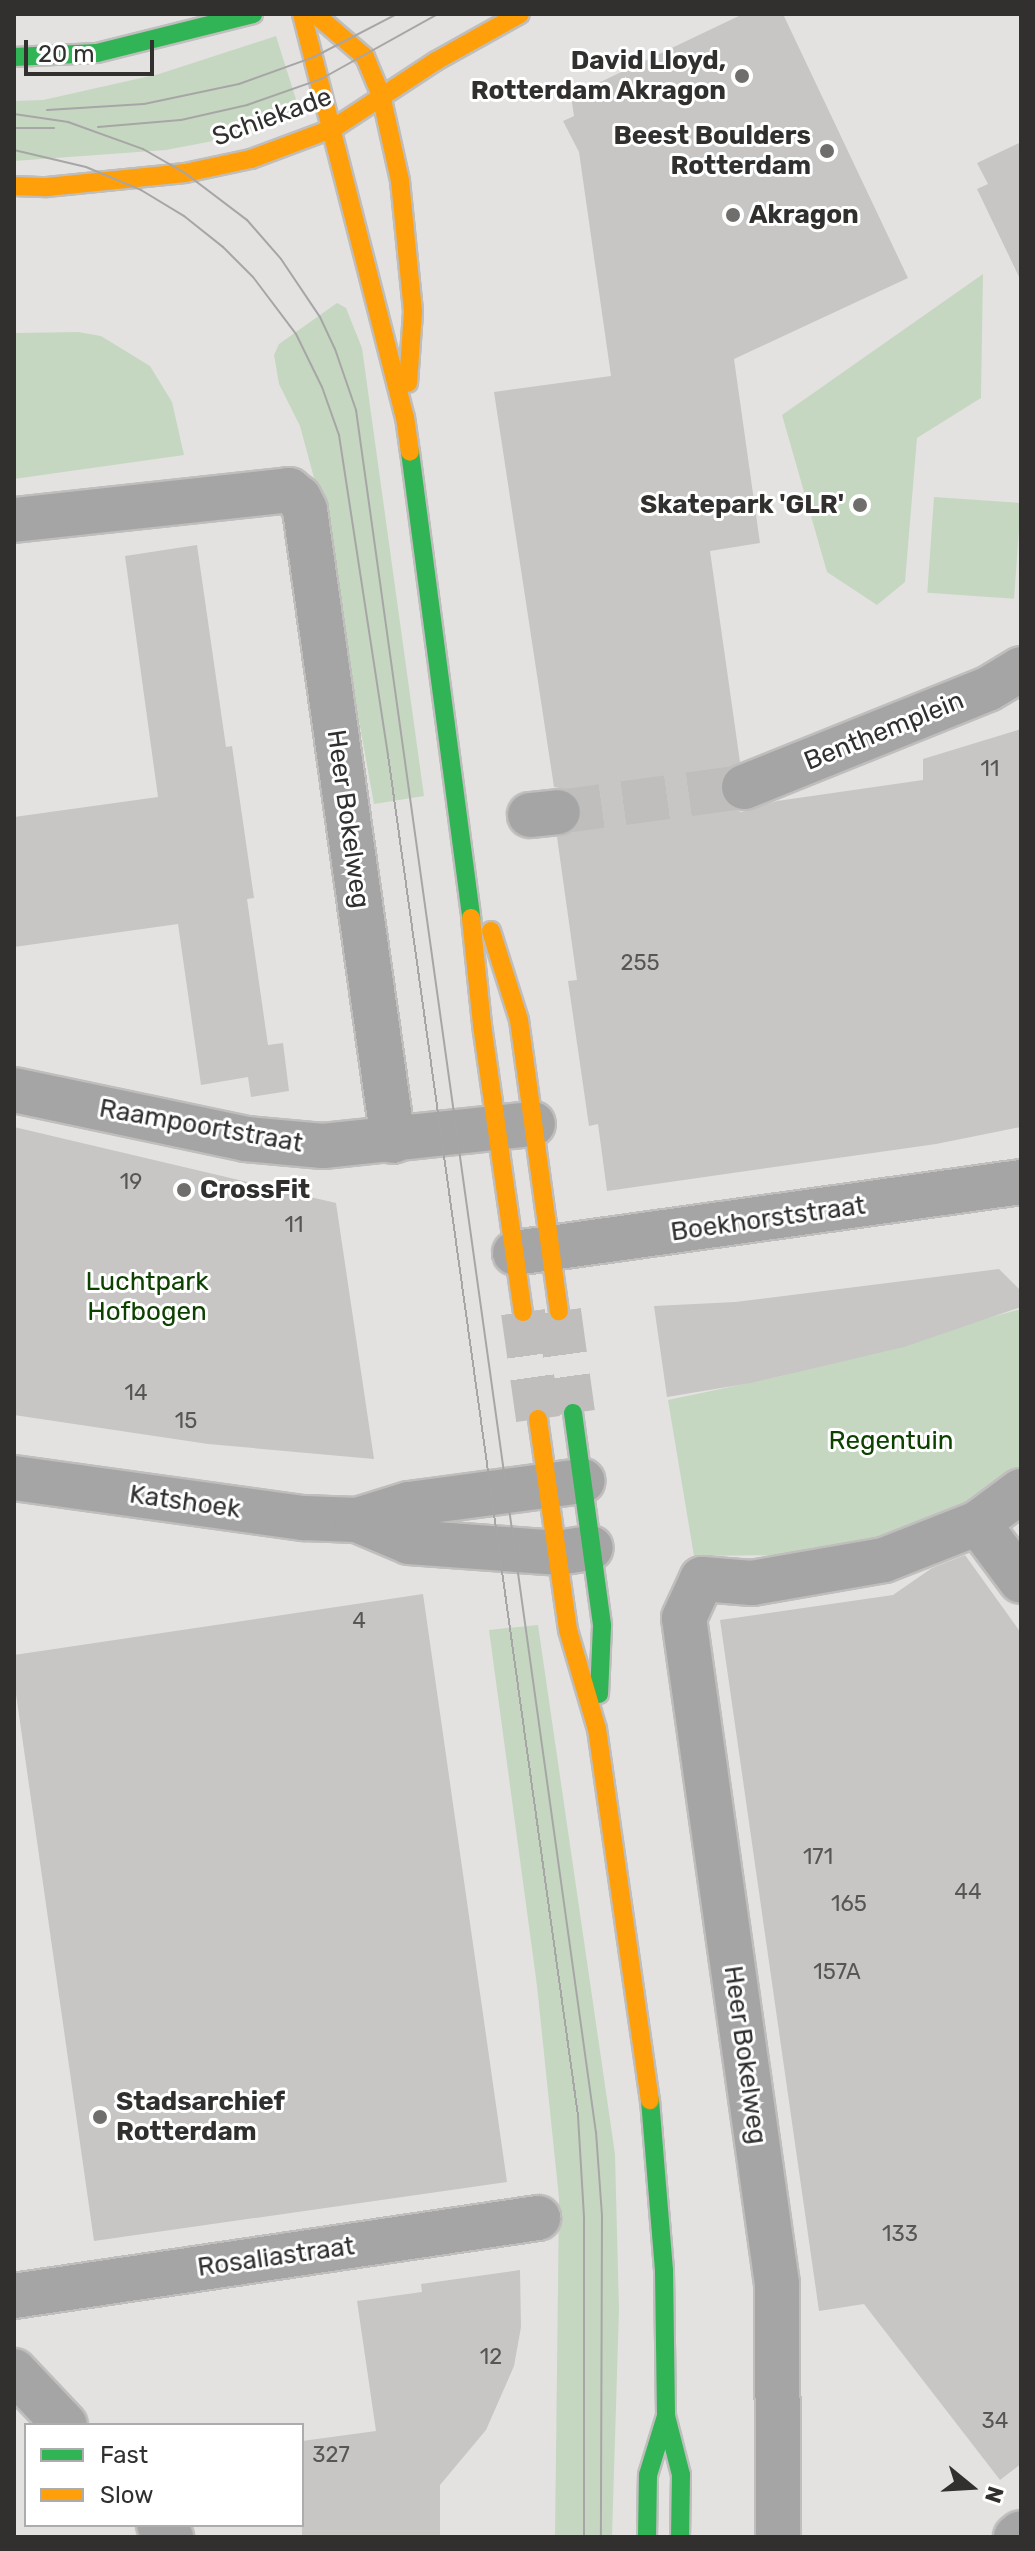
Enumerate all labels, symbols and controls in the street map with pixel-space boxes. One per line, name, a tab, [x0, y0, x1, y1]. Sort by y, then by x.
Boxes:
scale bar	[28, 24, 158, 74]
text: 20 m	[38, 40, 95, 68]
place label: David Lloyd, Rotterdam Akragon	[470, 45, 726, 106]
marker: David Lloyd, Rotterdam Akragon	[733, 67, 751, 85]
street label: Schiekade	[208, 81, 336, 153]
place label: Beest Boulders Rotterdam	[613, 120, 811, 182]
marker: Beest Boulders Rotterdam	[818, 142, 836, 160]
place label: Akragon	[749, 199, 859, 231]
marker: Akragon	[724, 206, 742, 224]
place label: Skatepark 'GLR'	[640, 489, 844, 521]
marker: Skatepark 'GLR'	[851, 496, 869, 514]
street label: Benthemplein	[800, 685, 968, 777]
street label: Heer Bokelweg	[320, 727, 376, 911]
house number: 11	[981, 756, 999, 782]
house number: 255	[620, 950, 660, 976]
street label: Raampoortstraat	[97, 1093, 305, 1159]
house number: 19	[120, 1169, 142, 1195]
place label: CrossFit	[200, 1174, 310, 1206]
marker: CrossFit	[175, 1181, 193, 1199]
street label: Boekhorststraat	[669, 1190, 867, 1248]
house number: 11	[285, 1212, 303, 1238]
park label: Luchtpark Hofbogen	[85, 1266, 209, 1328]
house number: 14	[124, 1380, 148, 1406]
house number: 15	[175, 1408, 197, 1434]
park label: Regentuin	[829, 1425, 953, 1457]
street label: Katshoek	[127, 1479, 243, 1525]
house number: 4	[352, 1608, 366, 1634]
house number: 171	[803, 1844, 833, 1870]
house number: 44	[954, 1879, 982, 1905]
house number: 165	[831, 1891, 867, 1917]
house number: 157A	[813, 1959, 861, 1985]
street label: Heer Bokelweg	[717, 1963, 773, 2147]
place label: Stadsarchief Rotterdam	[116, 2086, 285, 2148]
marker: Stadsarchief Rotterdam	[91, 2108, 109, 2126]
house number: 133	[882, 2221, 918, 2247]
street label: Rosaliastraat	[196, 2231, 356, 2283]
house number: 12	[480, 2344, 502, 2370]
house number: 34	[982, 2408, 1008, 2434]
legend	[24, 2423, 304, 2527]
text: Fast	[100, 2441, 148, 2469]
house number: 327	[312, 2442, 350, 2468]
north arrow	[931, 2447, 1011, 2527]
text: Slow	[100, 2481, 153, 2509]
text: N	[979, 2483, 1010, 2506]

